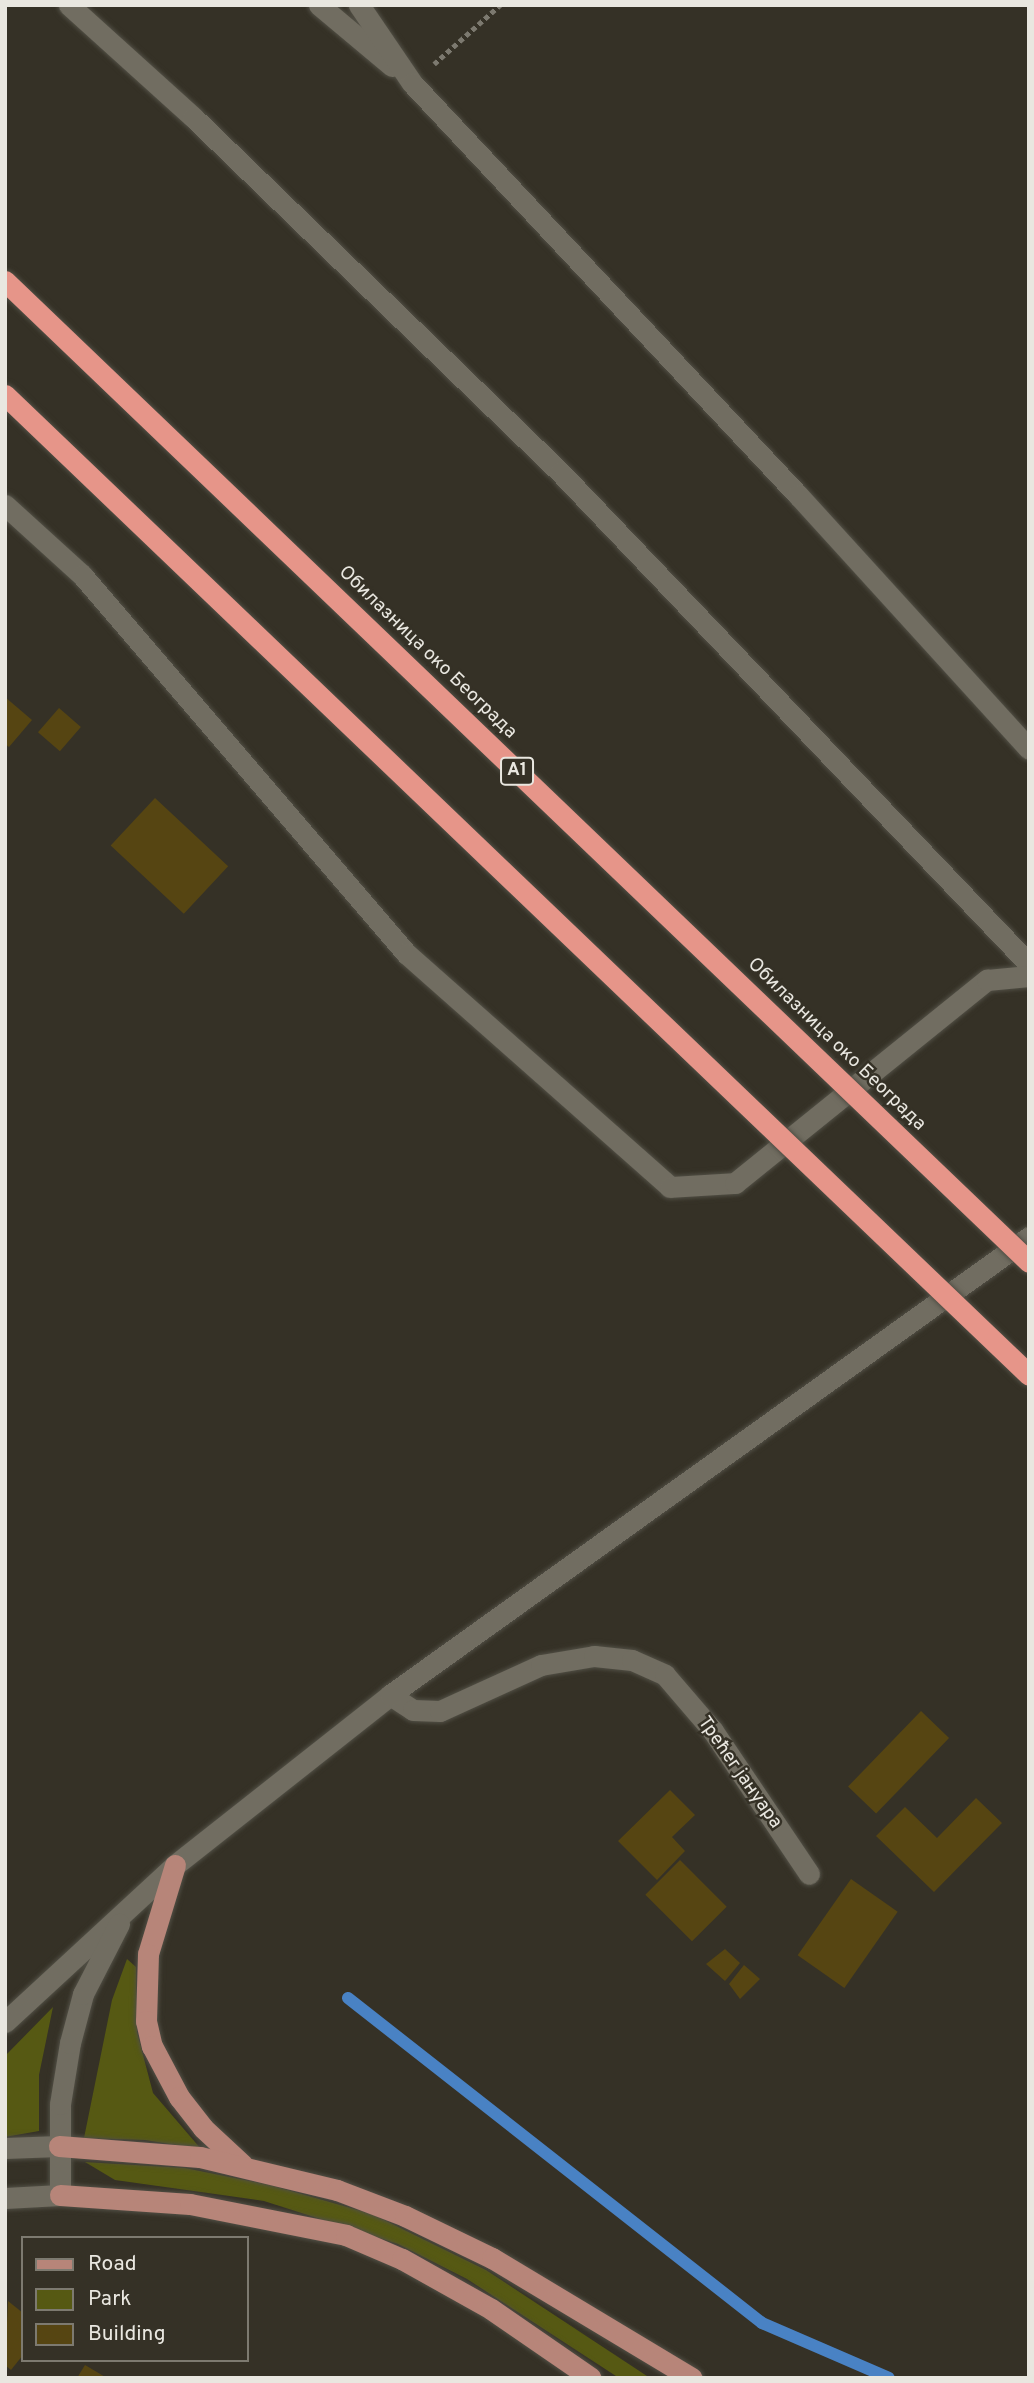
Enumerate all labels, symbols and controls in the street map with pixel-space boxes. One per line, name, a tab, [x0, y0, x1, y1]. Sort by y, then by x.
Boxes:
street label: Обилазница око Београда	[333, 562, 521, 744]
road number: A1	[500, 756, 534, 786]
street label: Обилазница око Београда	[742, 954, 930, 1136]
street label: Трећег јануара	[692, 1713, 786, 1833]
legend	[21, 2236, 248, 2362]
text: Road	[88, 2251, 137, 2278]
text: Park	[88, 2286, 131, 2313]
text: Building	[88, 2321, 166, 2348]

